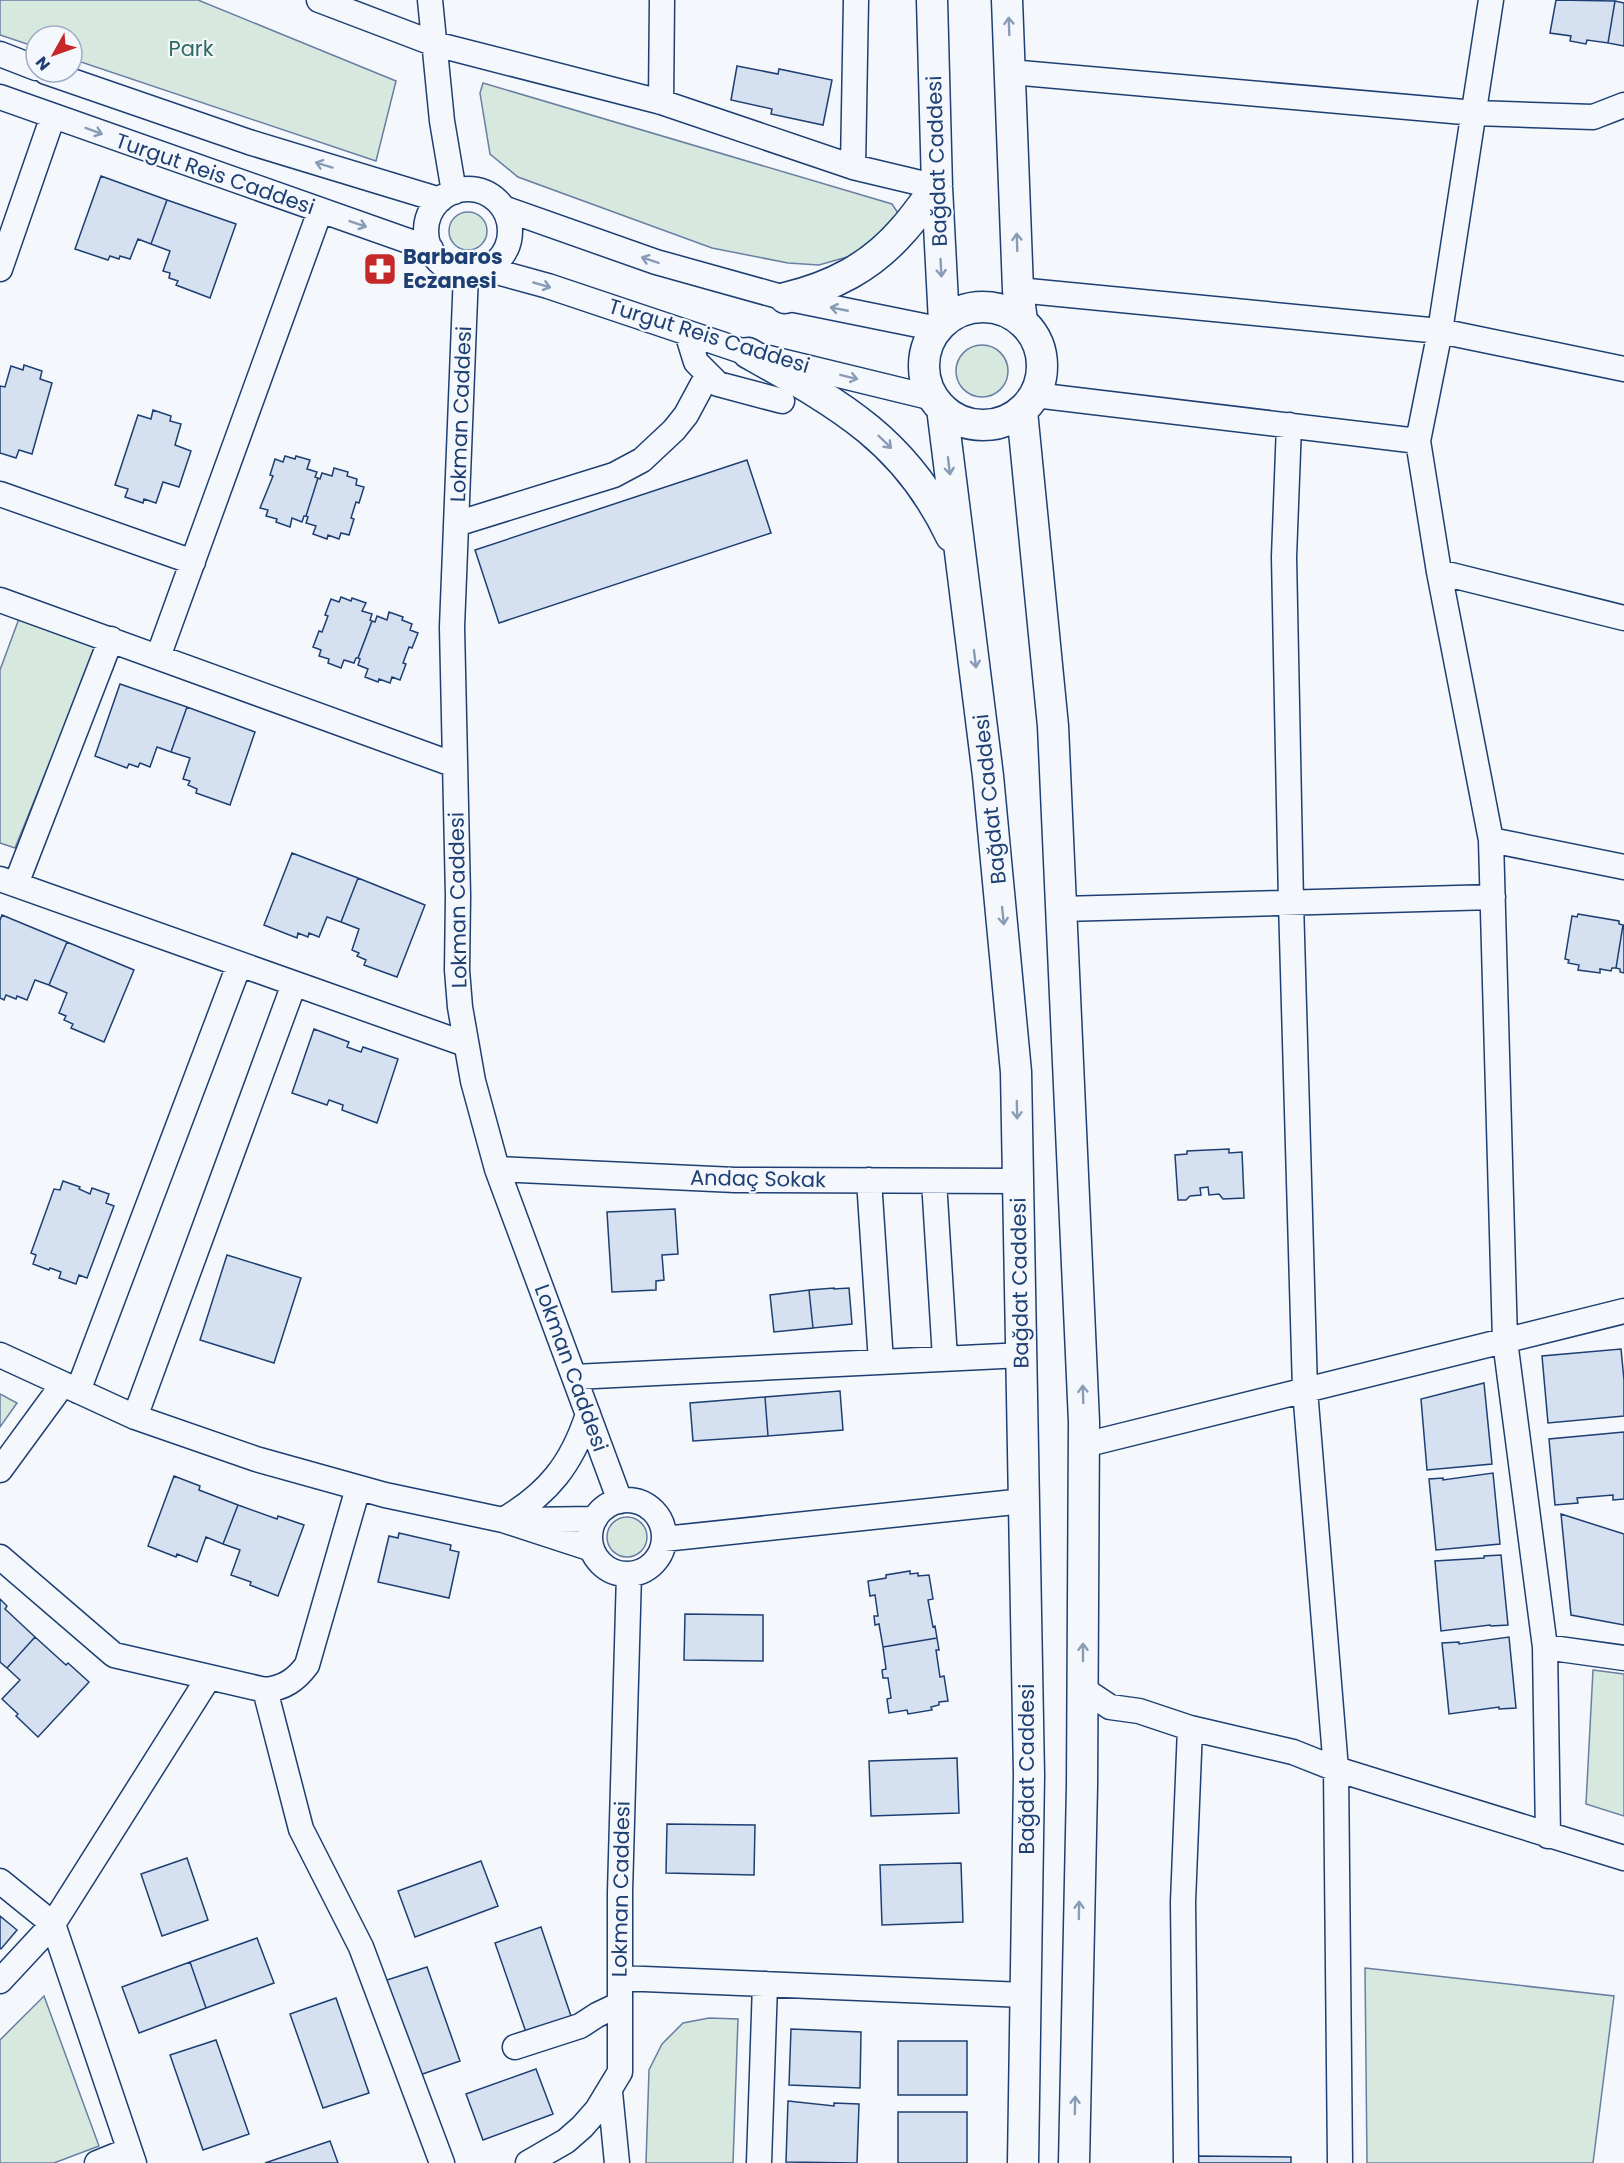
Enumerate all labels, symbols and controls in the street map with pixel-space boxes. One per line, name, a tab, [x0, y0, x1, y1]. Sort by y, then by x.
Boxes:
one-way arrow	[1003, 17, 1014, 37]
north arrow	[24, 24, 84, 84]
park label: Park	[168, 34, 214, 63]
text: N	[30, 51, 56, 75]
street label: Bağdat Caddesi	[919, 75, 954, 247]
street label: Turgut Reis Caddesi	[112, 126, 319, 221]
one-way arrow	[85, 127, 103, 138]
one-way arrow	[315, 159, 334, 170]
one-way arrow	[348, 220, 366, 231]
one-way arrow	[1011, 233, 1022, 253]
place label: Barbaros Eczanesi	[403, 242, 503, 295]
pharmacy icon: Barbaros Eczanesi	[362, 251, 398, 287]
one-way arrow	[642, 253, 660, 264]
one-way arrow	[936, 258, 947, 278]
one-way arrow	[532, 279, 551, 291]
street label: Turgut Reis Caddesi	[605, 291, 813, 380]
one-way arrow	[830, 303, 849, 314]
street label: Lokman Caddesi	[443, 325, 478, 503]
one-way arrow	[839, 372, 858, 384]
one-way arrow	[877, 435, 892, 449]
one-way arrow	[944, 456, 955, 475]
one-way arrow	[969, 649, 980, 669]
street label: Bağdat Caddesi	[966, 713, 1013, 886]
street label: Lokman Caddesi	[441, 812, 474, 988]
one-way arrow	[998, 905, 1009, 925]
one-way arrow	[1011, 1100, 1022, 1120]
street label: Andaç Sokak	[690, 1163, 826, 1194]
street label: Bağdat Caddesi	[1004, 1197, 1035, 1369]
street label: Lokman Caddesi	[528, 1280, 615, 1456]
one-way arrow	[1078, 1384, 1089, 1404]
one-way arrow	[1077, 1642, 1089, 1662]
street label: Bağdat Caddesi	[1012, 1684, 1041, 1854]
street label: Lokman Caddesi	[604, 1801, 637, 1977]
one-way arrow	[1074, 1900, 1085, 1920]
one-way arrow	[1070, 2095, 1081, 2115]

